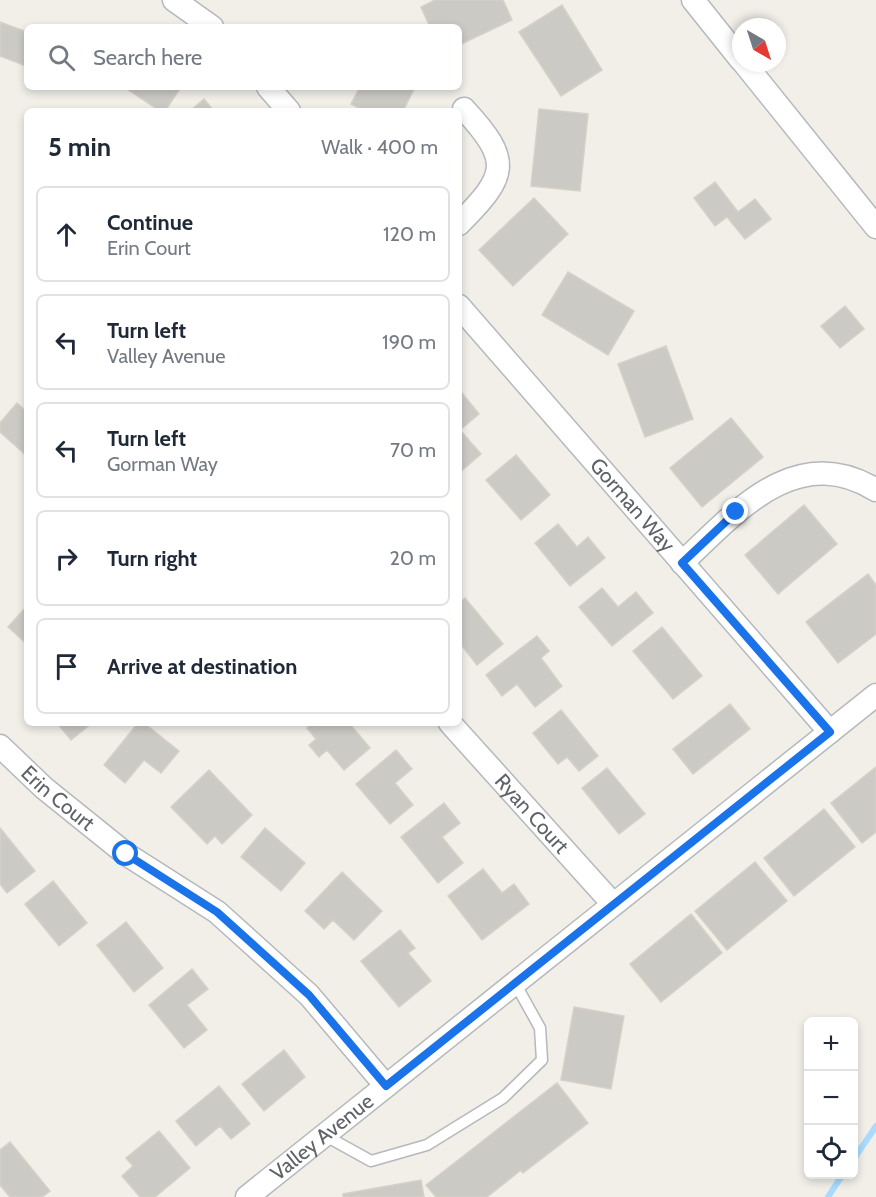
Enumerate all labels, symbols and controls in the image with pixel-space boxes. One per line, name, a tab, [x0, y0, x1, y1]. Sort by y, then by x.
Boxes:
north arrow	[732, 18, 786, 72]
search box	[24, 24, 462, 90]
icon: search	[45, 41, 78, 74]
text: Search here	[93, 44, 202, 71]
text: 5 min	[48, 131, 111, 163]
text: Walk · 400 m	[321, 135, 438, 159]
text: Continue	[107, 209, 193, 236]
icon: ahead	[50, 218, 83, 251]
text: 120 m	[383, 222, 436, 246]
text: Erin Court	[107, 236, 191, 260]
text: Turn left	[107, 317, 186, 344]
icon: left	[50, 326, 83, 359]
text: 190 m	[382, 330, 436, 354]
text: Valley Avenue	[107, 344, 226, 368]
text: Turn left	[107, 425, 186, 452]
icon: left	[50, 434, 83, 467]
text: 70 m	[390, 438, 436, 462]
text: Gorman Way	[107, 452, 218, 476]
street label: Gorman Way	[585, 453, 681, 557]
route end	[722, 498, 748, 524]
icon: right	[50, 542, 83, 575]
text: Turn right	[107, 545, 197, 572]
text: 20 m	[390, 546, 436, 570]
icon: arrive	[50, 650, 83, 683]
text: Arrive at destination	[107, 653, 297, 680]
street label: Erin Court	[16, 760, 100, 836]
street label: Ryan Court	[490, 768, 574, 858]
route start	[112, 840, 138, 866]
map controls	[804, 1017, 858, 1179]
button: +	[804, 1017, 858, 1071]
button: −	[804, 1071, 858, 1125]
street label: Valley Avenue	[265, 1088, 378, 1185]
button: locate	[804, 1125, 858, 1179]

